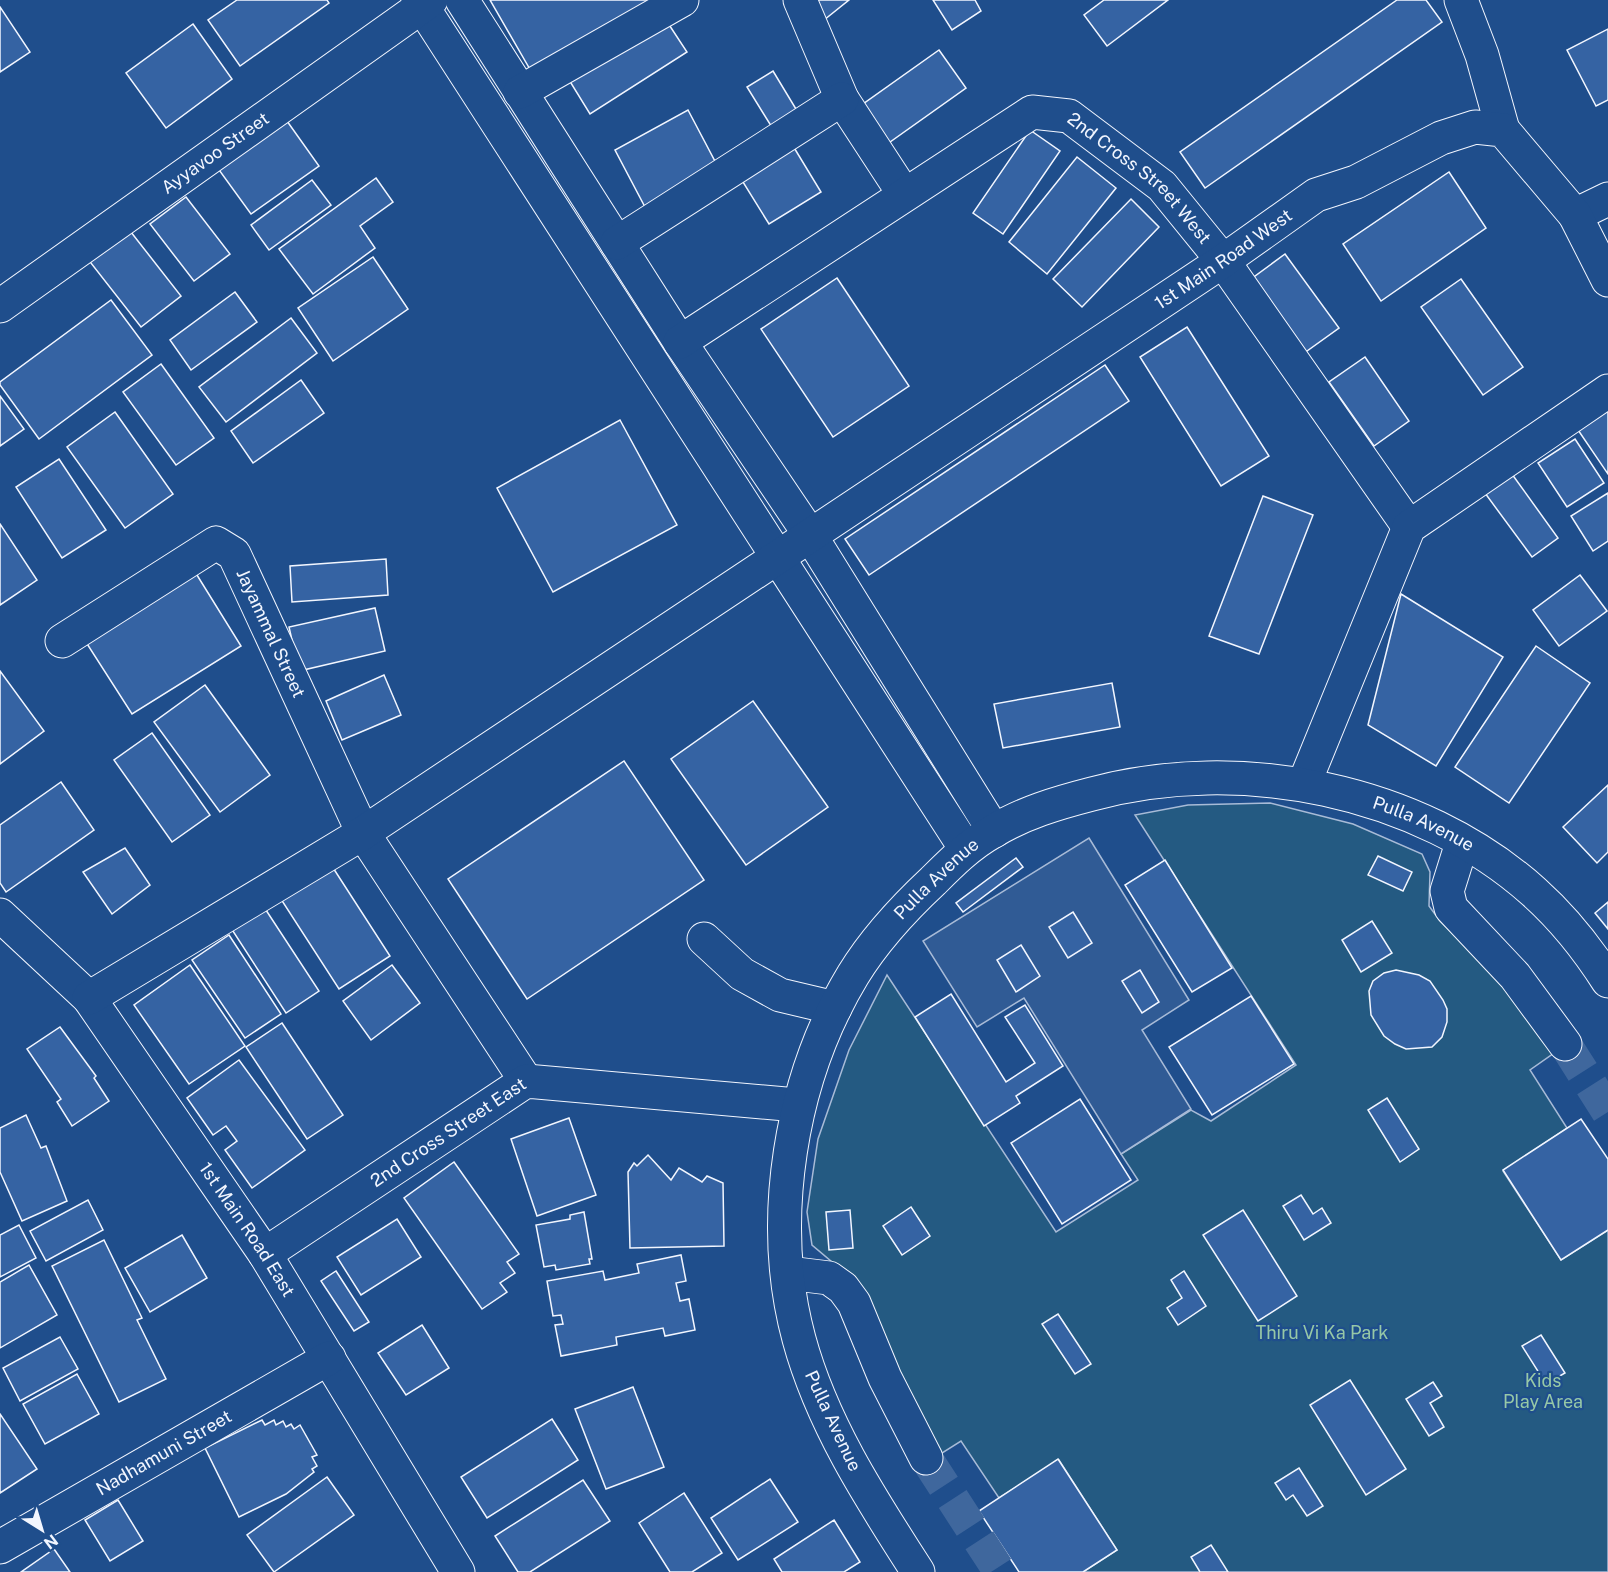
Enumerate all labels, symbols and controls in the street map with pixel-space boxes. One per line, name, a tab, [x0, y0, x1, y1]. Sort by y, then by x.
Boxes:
street label: Ayyavoo Street	[157, 108, 273, 198]
street label: 2nd Cross Street West	[1064, 108, 1216, 248]
street label: 1st Main Road West	[1151, 204, 1296, 313]
street label: Jayammal Street	[232, 565, 310, 701]
street label: Pulla Avenue	[1370, 792, 1478, 855]
street label: Pulla Avenue	[889, 833, 982, 923]
street label: 2nd Cross Street East	[366, 1073, 530, 1191]
street label: 1st Main Road East	[195, 1158, 299, 1300]
park label: Thiru Vi Ka Park	[1256, 1322, 1388, 1343]
street label: Pulla Avenue	[801, 1367, 866, 1474]
park label: Kids Play Area	[1503, 1370, 1583, 1412]
street label: Nadhamuni Street	[92, 1405, 235, 1500]
north arrow	[12, 1500, 72, 1560]
text: N	[40, 1530, 61, 1553]

